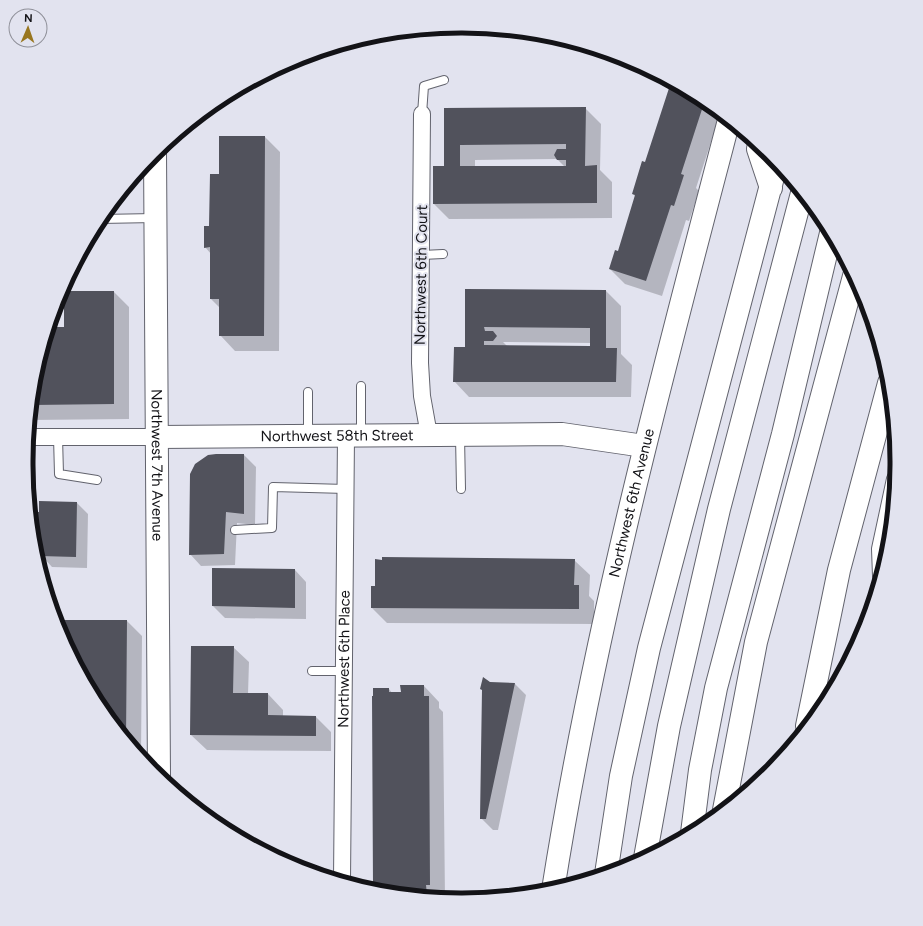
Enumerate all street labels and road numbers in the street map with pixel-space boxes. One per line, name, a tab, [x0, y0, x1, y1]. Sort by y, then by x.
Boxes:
street label: Northwest 6th Court	[411, 204, 431, 345]
street label: Northwest 7th Avenue	[148, 389, 166, 541]
street label: Northwest 58th Street	[260, 426, 414, 445]
street label: Northwest 6th Avenue	[605, 427, 658, 579]
street label: Northwest 6th Place	[334, 590, 354, 728]

